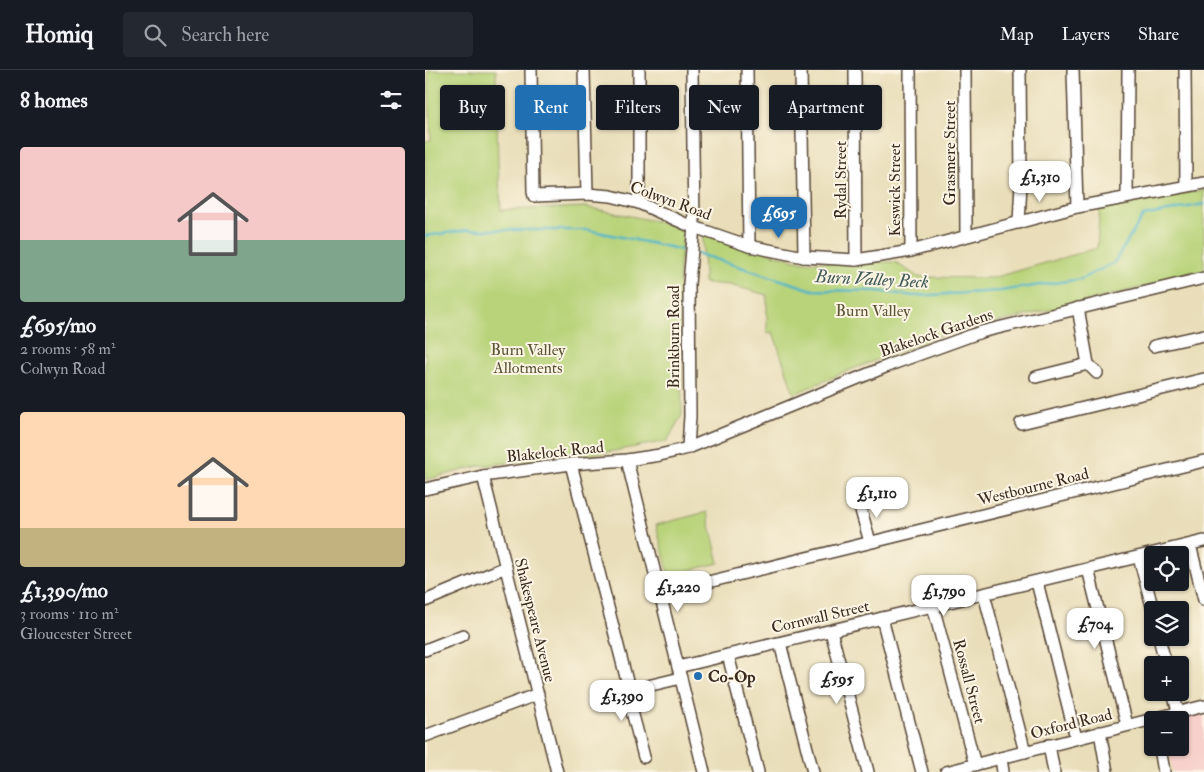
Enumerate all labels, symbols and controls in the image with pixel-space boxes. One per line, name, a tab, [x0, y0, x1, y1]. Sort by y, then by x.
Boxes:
search box	[123, 12, 473, 57]
text: Homiq	[25, 19, 93, 50]
icon: search	[141, 21, 169, 49]
text: Search here	[181, 23, 269, 47]
text: Map	[1000, 23, 1034, 46]
text: Layers	[1062, 23, 1110, 46]
text: Share	[1138, 23, 1179, 46]
chip: Buy	[440, 85, 505, 130]
chip: Rent	[515, 85, 586, 130]
chip: Filters	[596, 85, 679, 130]
chip: New	[689, 85, 759, 130]
chip: Apartment	[769, 85, 882, 130]
icon: filters	[377, 86, 405, 114]
text: 8 homes	[20, 87, 88, 114]
street label: Grasmere Street	[940, 100, 960, 206]
street label: Rydal Street	[831, 141, 851, 219]
street label: Keswick Street	[885, 143, 905, 237]
pin: £1,310	[999, 160, 1081, 203]
text: £1,310	[1020, 167, 1060, 187]
street label: Colwyn Road	[627, 177, 714, 225]
icon: home	[168, 179, 258, 269]
pin: £695	[749, 196, 809, 239]
text: £695	[762, 203, 796, 223]
water label: Burn Valley Beck	[814, 265, 929, 294]
street label: Brinkburn Road	[664, 285, 684, 389]
park label: Burn Valley	[836, 301, 911, 321]
street label: Blakelock Gardens	[877, 304, 996, 362]
text: £695/mo	[20, 312, 96, 339]
text: 2 rooms · 58 m²	[20, 339, 115, 359]
park label: Burn Valley Allotments	[491, 340, 566, 378]
text: Colwyn Road	[20, 359, 105, 379]
street label: Blakelock Road	[505, 437, 605, 467]
icon: home	[168, 444, 258, 534]
street label: Westbourne Road	[975, 463, 1091, 511]
pin: £1,110	[836, 476, 918, 519]
text: £1,110	[857, 483, 897, 503]
map controls	[1144, 546, 1189, 756]
button: locate	[1144, 546, 1189, 591]
street label: Shakespeare Avenue	[509, 556, 560, 685]
pin: £1,220	[637, 570, 719, 613]
pin: £1,790	[903, 574, 985, 617]
text: £1,390/mo	[20, 577, 108, 604]
text: £1,220	[656, 577, 700, 597]
text: £1,790	[922, 581, 966, 601]
street label: Cornwall Street	[769, 596, 871, 638]
button: layers	[1144, 601, 1189, 646]
text: 3 rooms · 110 m²	[20, 604, 118, 624]
pin: £704	[1065, 608, 1125, 650]
text: £704	[1078, 614, 1112, 634]
text: Gloucester Street	[20, 624, 132, 644]
street label: Rossall Street	[948, 637, 990, 726]
button: +	[1144, 656, 1189, 701]
pin: £595	[807, 662, 867, 705]
place label: Co-Op	[708, 667, 755, 688]
text: £595	[820, 669, 854, 689]
marker: Co-Op	[692, 670, 704, 682]
pin: £1,390	[581, 680, 663, 722]
text: £1,390	[601, 686, 643, 706]
street label: Oxford Road	[1028, 704, 1114, 744]
button: −	[1144, 711, 1189, 756]

